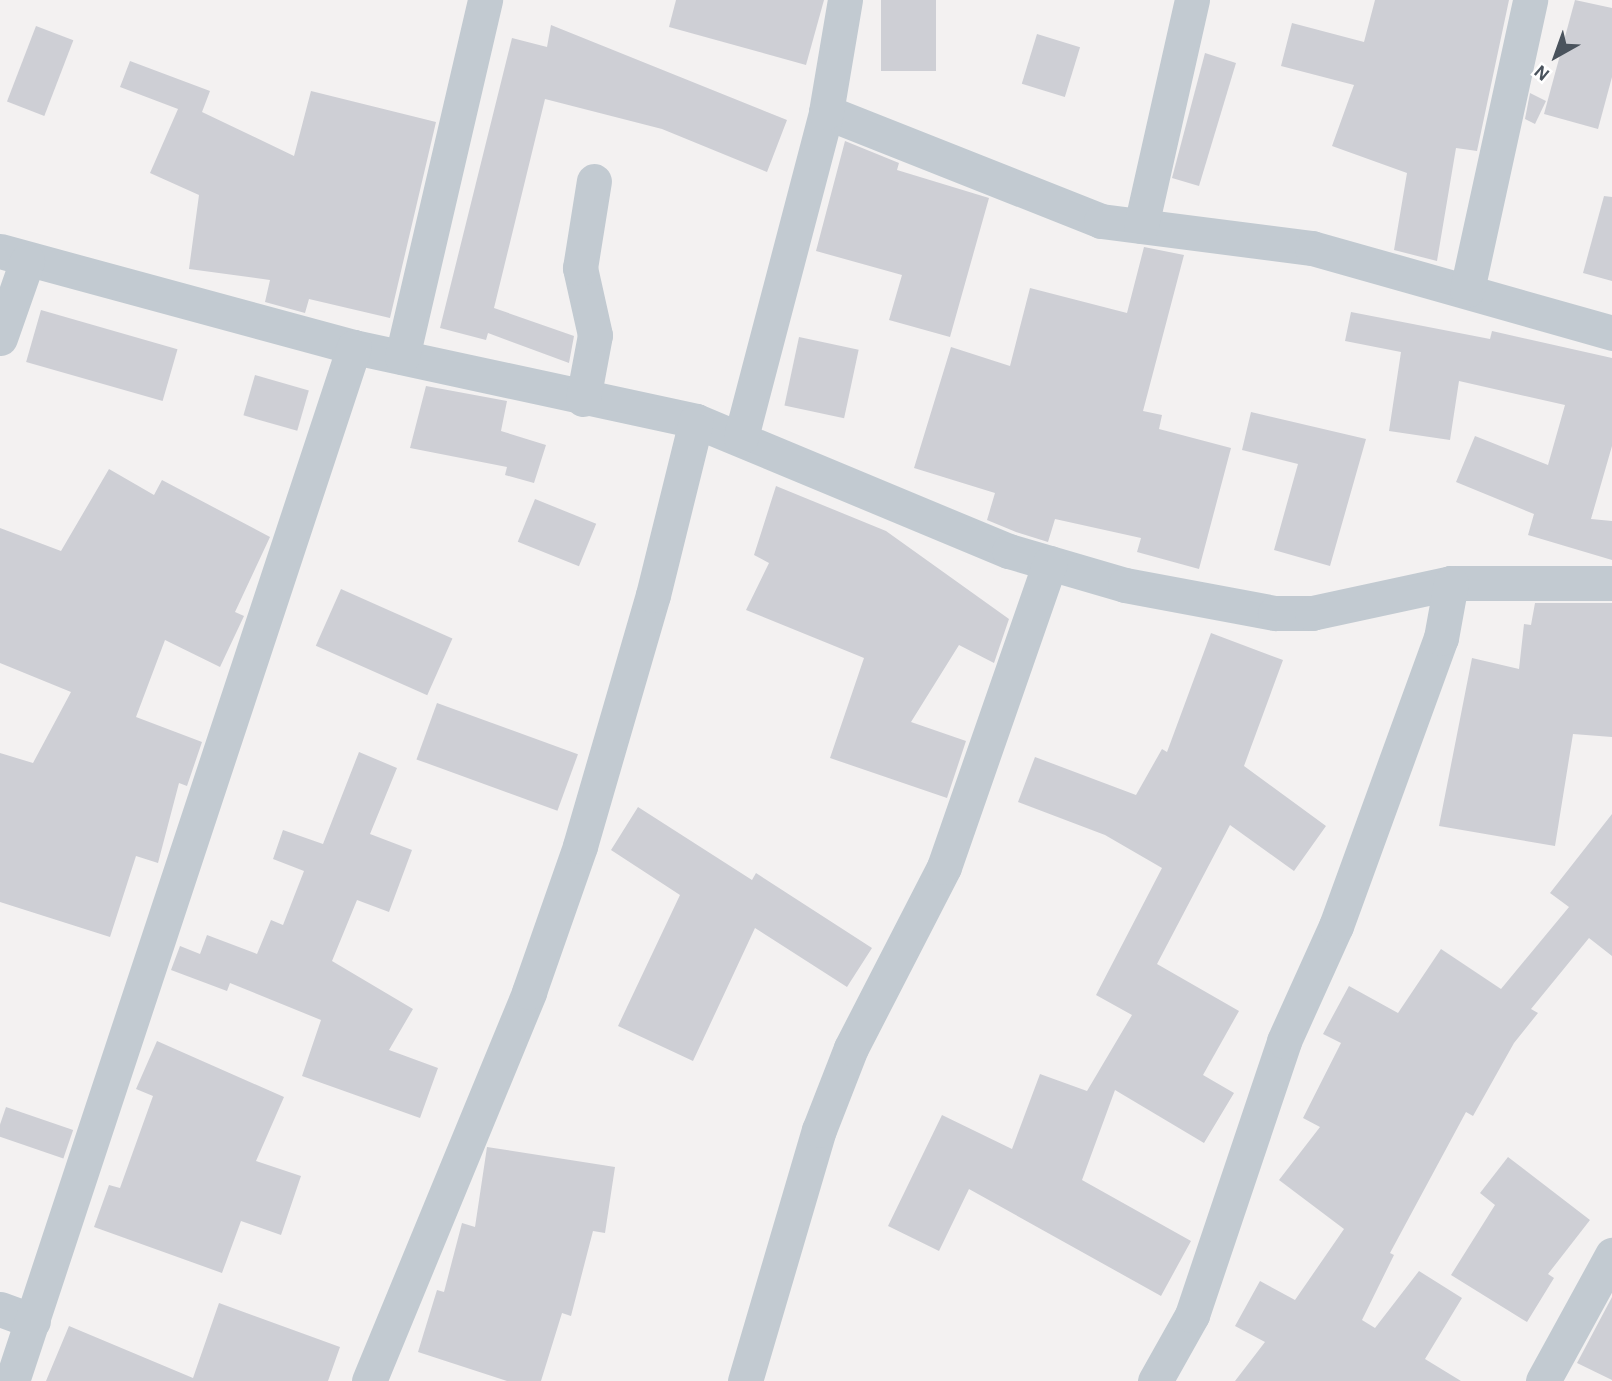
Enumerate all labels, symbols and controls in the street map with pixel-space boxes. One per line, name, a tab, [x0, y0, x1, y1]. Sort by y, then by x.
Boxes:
north arrow	[1521, 21, 1591, 91]
text: N	[1531, 61, 1553, 84]

